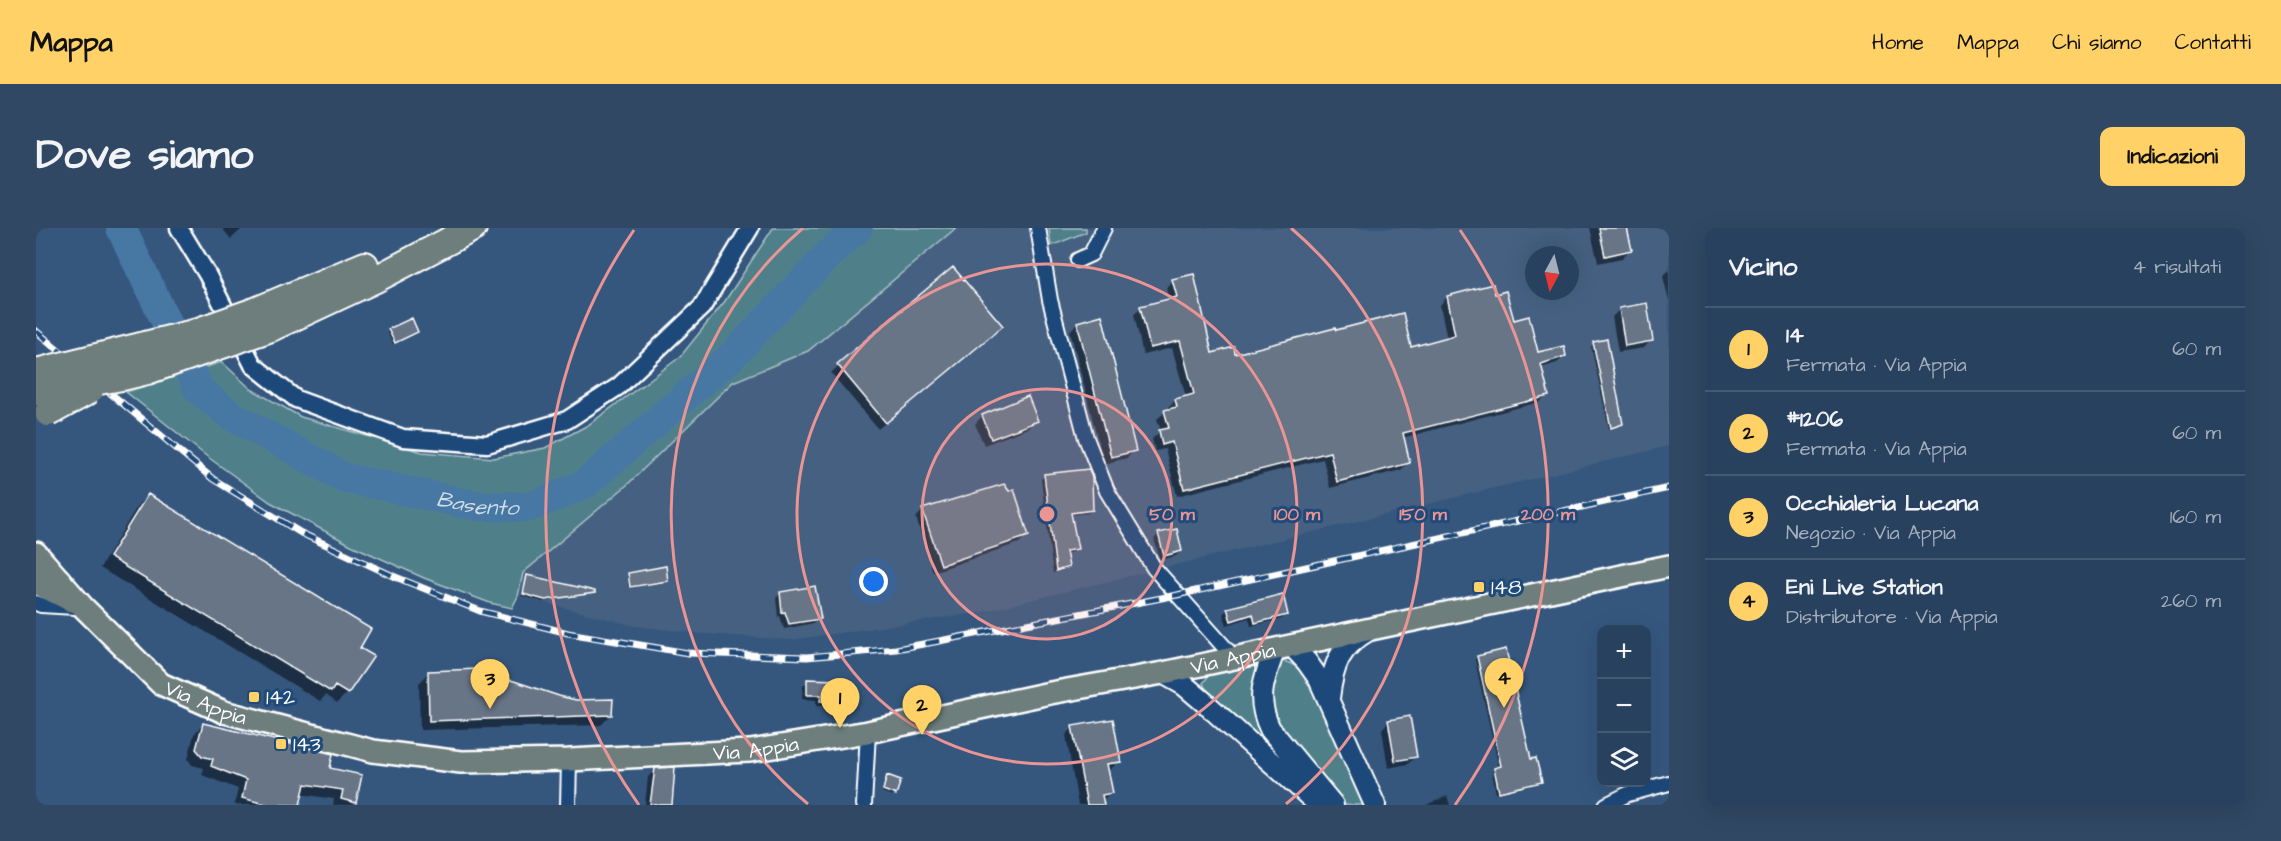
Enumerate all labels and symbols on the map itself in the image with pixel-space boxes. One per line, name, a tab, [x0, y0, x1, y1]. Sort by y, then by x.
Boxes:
north arrow	[1525, 246, 1579, 300]
water label: Basento	[434, 484, 520, 524]
text: 50 m	[1149, 502, 1196, 527]
text: 100 m	[1274, 502, 1321, 527]
text: 150 m	[1399, 502, 1448, 527]
text: 200 m	[1520, 502, 1576, 527]
centre of rings	[1037, 504, 1057, 524]
your location	[859, 567, 888, 596]
place label: 148	[1491, 573, 1522, 602]
marker: 148	[1472, 580, 1486, 594]
street label: Via Appia	[1188, 636, 1279, 682]
pin: 4	[1484, 658, 1524, 708]
pin: 3	[470, 660, 510, 709]
street label: Via Appia	[160, 674, 250, 732]
pin: 1	[820, 678, 860, 728]
place label: 142	[266, 683, 295, 712]
pin: 2	[902, 686, 942, 735]
marker: 142	[247, 690, 261, 704]
street label: Via Appia	[712, 729, 801, 768]
place label: 143	[293, 730, 321, 759]
marker: 143	[274, 737, 288, 751]

